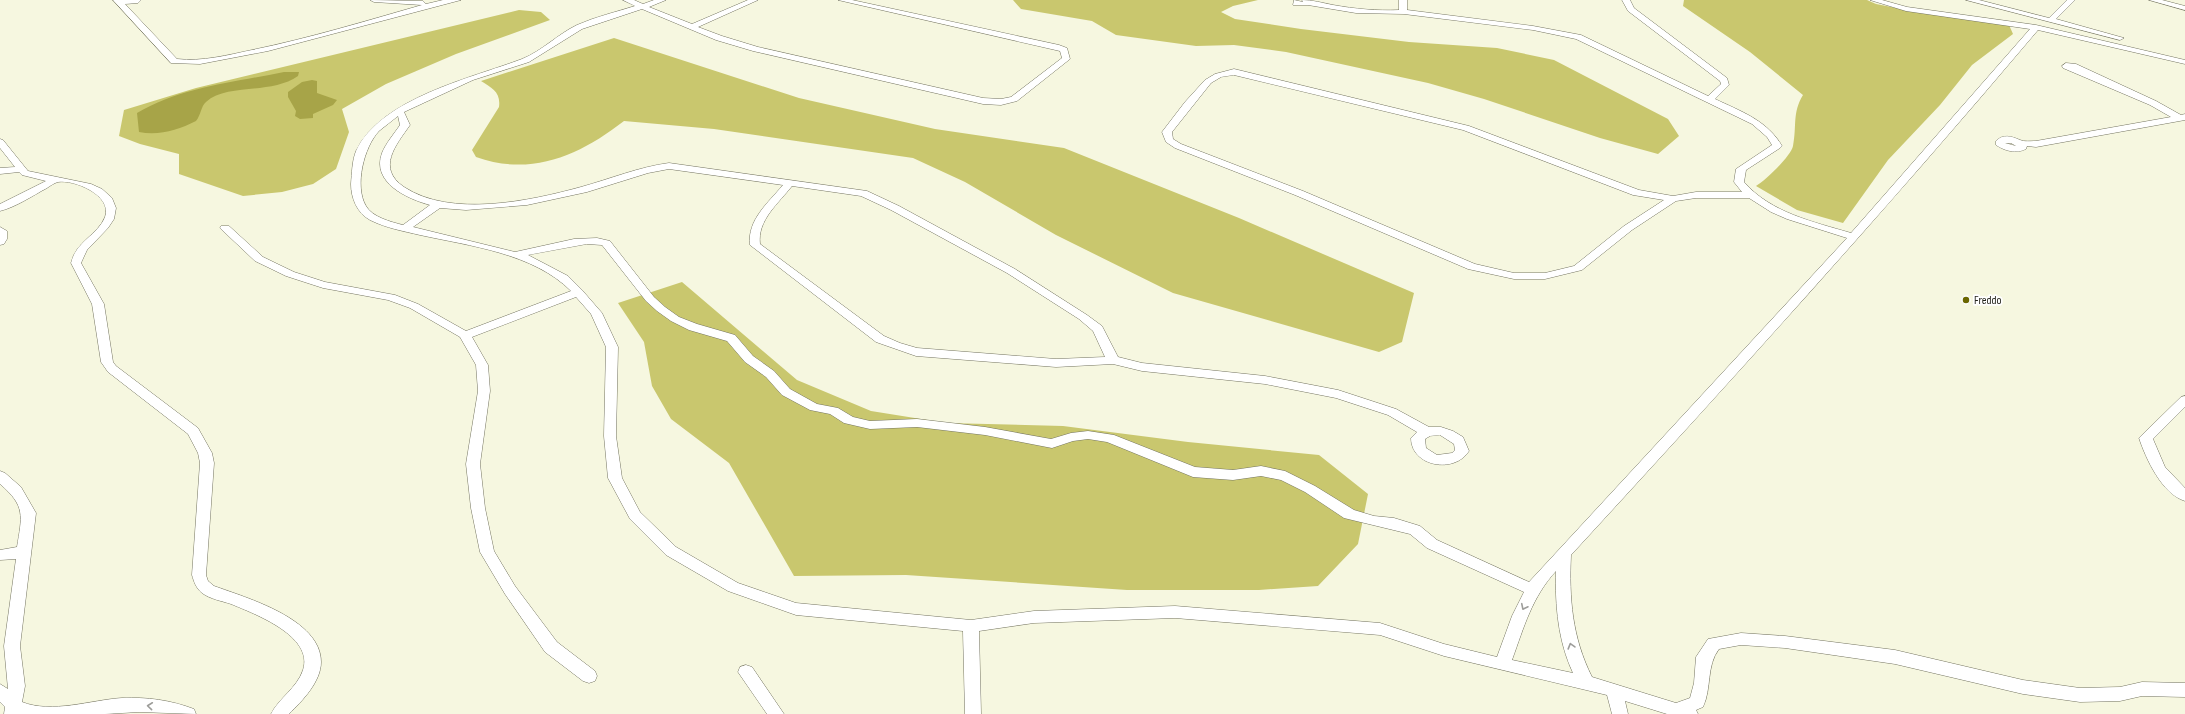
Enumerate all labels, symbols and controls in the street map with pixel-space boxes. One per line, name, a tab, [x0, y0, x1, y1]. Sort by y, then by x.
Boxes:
place label: Freddo	[1974, 293, 2002, 308]
marker: Freddo	[1961, 295, 1971, 305]
one-way arrow	[1521, 602, 1529, 610]
one-way arrow	[1567, 643, 1576, 650]
one-way arrow	[147, 702, 153, 711]

